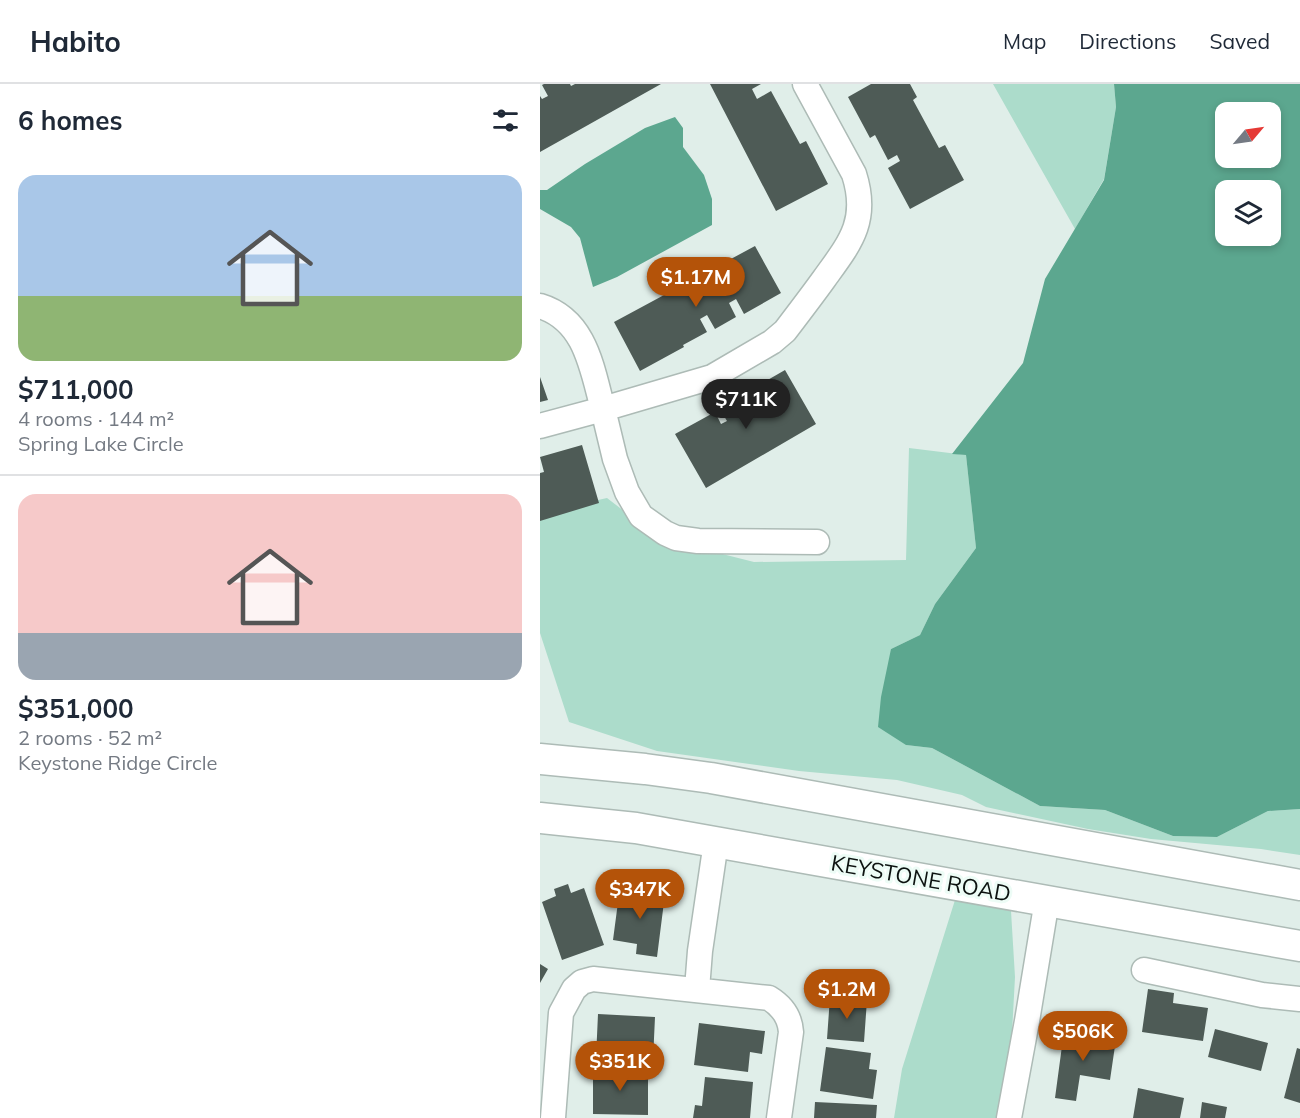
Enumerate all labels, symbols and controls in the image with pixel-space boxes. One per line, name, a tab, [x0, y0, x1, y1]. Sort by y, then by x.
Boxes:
text: Habito	[30, 24, 121, 59]
text: Map	[1003, 28, 1046, 54]
text: Directions	[1079, 28, 1176, 54]
text: Saved	[1209, 28, 1270, 54]
north arrow	[1215, 102, 1281, 168]
map controls	[1215, 102, 1281, 246]
text: 6 homes	[18, 104, 122, 137]
icon: filters	[489, 104, 522, 137]
button: layers	[1215, 180, 1281, 246]
icon: home	[216, 214, 324, 322]
pin: $1.17M	[647, 257, 745, 308]
text: $1.17M	[661, 264, 731, 289]
text: $711,000	[18, 373, 134, 406]
pin: $711K	[704, 379, 788, 430]
text: $711K	[715, 386, 777, 411]
text: 4 rooms · 144 m²	[18, 406, 174, 431]
text: Spring Lake Circle	[18, 431, 184, 456]
icon: home	[216, 533, 324, 641]
text: $351,000	[18, 692, 134, 725]
text: 2 rooms · 52 m²	[18, 725, 162, 750]
text: Keystone Ridge Circle	[18, 750, 217, 775]
street label: KEYSTONE ROAD	[829, 848, 1013, 908]
pin: $347K	[598, 869, 682, 920]
text: $347K	[609, 876, 671, 901]
pin: $1.2M	[805, 969, 889, 1020]
text: $1.2M	[818, 976, 876, 1001]
pin: $506K	[1041, 1011, 1125, 1062]
text: $506K	[1052, 1018, 1114, 1043]
pin: $351K	[578, 1041, 662, 1092]
text: $351K	[589, 1048, 651, 1073]

